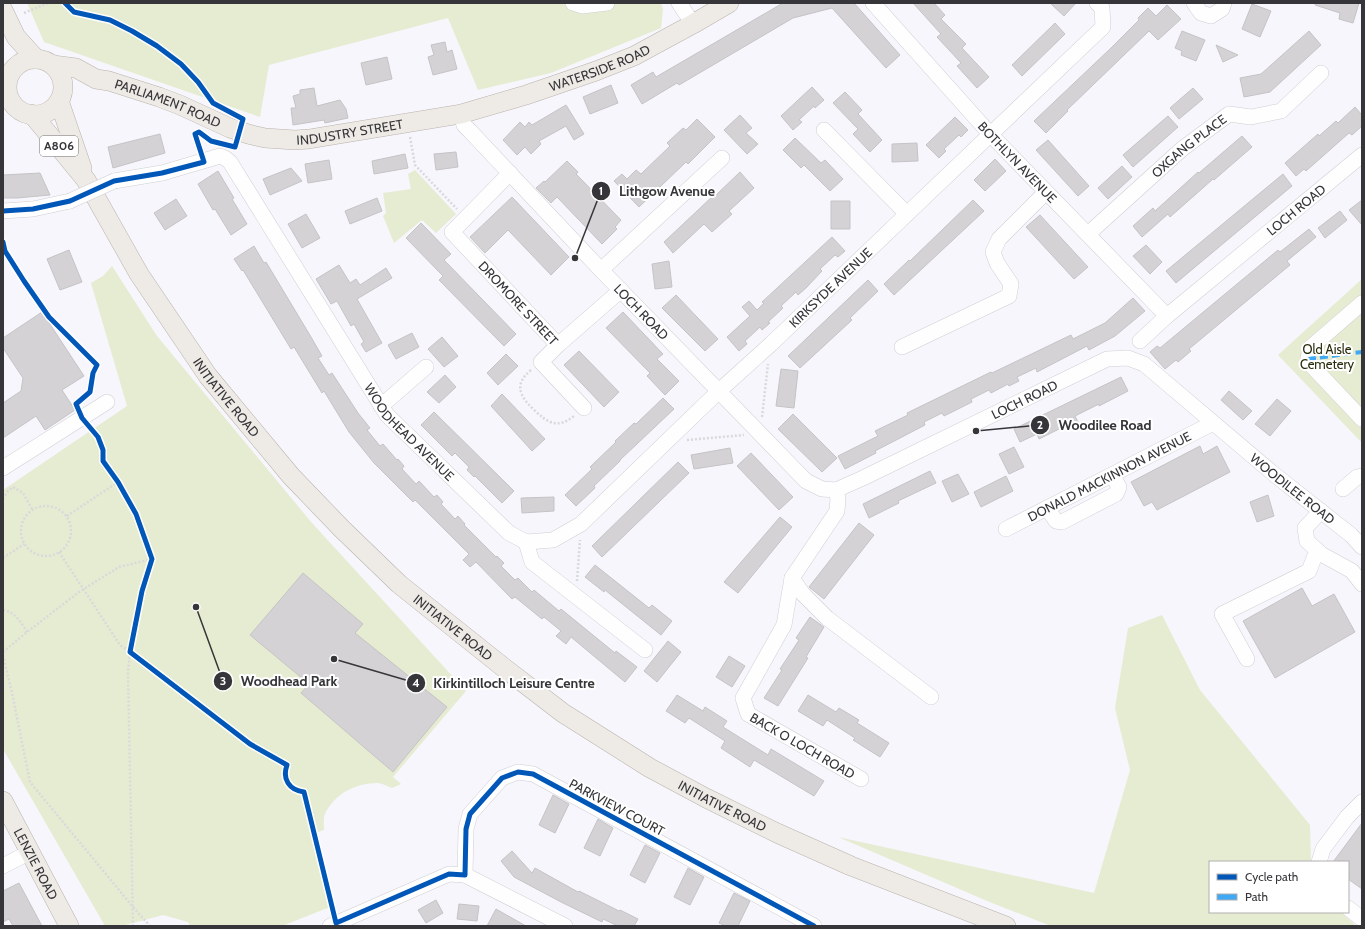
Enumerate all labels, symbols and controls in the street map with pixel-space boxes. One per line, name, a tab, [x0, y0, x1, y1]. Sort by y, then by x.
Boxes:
street label: WATERSIDE ROAD	[547, 41, 653, 94]
street label: PARLIAMENT ROAD	[113, 75, 223, 131]
street label: OXGANG PLACE	[1148, 111, 1229, 181]
street label: INDUSTRY STREET	[296, 116, 404, 148]
street label: BOTHLYN AVENUE	[975, 118, 1060, 206]
road number: A806	[40, 136, 78, 156]
callout: Lithgow Avenue	[591, 178, 723, 204]
street label: LOCH ROAD	[1263, 181, 1329, 238]
text: Lithgow Avenue	[619, 182, 715, 200]
text: 1	[599, 183, 603, 198]
street label: KIRKSYDE AVENUE	[785, 244, 875, 331]
street label: DROMORE STREET	[475, 258, 562, 348]
street label: LOCH ROAD	[611, 280, 672, 343]
park label: Old Aisle Cemetery	[1300, 341, 1355, 372]
street label: INITIATIVE ROAD	[190, 355, 263, 440]
street label: LOCH ROAD	[989, 376, 1060, 422]
street label: WOODHEAD AVENUE	[361, 380, 458, 484]
callout: Woodilee Road	[1030, 412, 1159, 438]
text: Woodilee Road	[1059, 416, 1151, 434]
text: 2	[1037, 417, 1043, 432]
street label: DONALD MACKINNON AVENUE	[1025, 428, 1194, 525]
street label: WOODILEE ROAD	[1247, 450, 1338, 527]
street label: INITIATIVE ROAD	[410, 591, 496, 664]
callout: Woodhead Park	[213, 668, 345, 694]
callout: Kirkintilloch Leisure Centre	[406, 670, 603, 696]
text: Woodhead Park	[241, 672, 337, 690]
text: 3	[220, 673, 226, 688]
text: Kirkintilloch Leisure Centre	[433, 674, 595, 692]
text: 4	[412, 675, 420, 690]
street label: BACK O LOCH ROAD	[747, 709, 858, 782]
street label: PARKVIEW COURT	[567, 775, 667, 839]
street label: INITIATIVE ROAD	[676, 777, 769, 835]
street label: LENZIE ROAD	[11, 825, 62, 902]
legend	[1209, 861, 1349, 913]
text: Cycle path	[1245, 869, 1298, 884]
text: Path	[1245, 889, 1268, 904]

